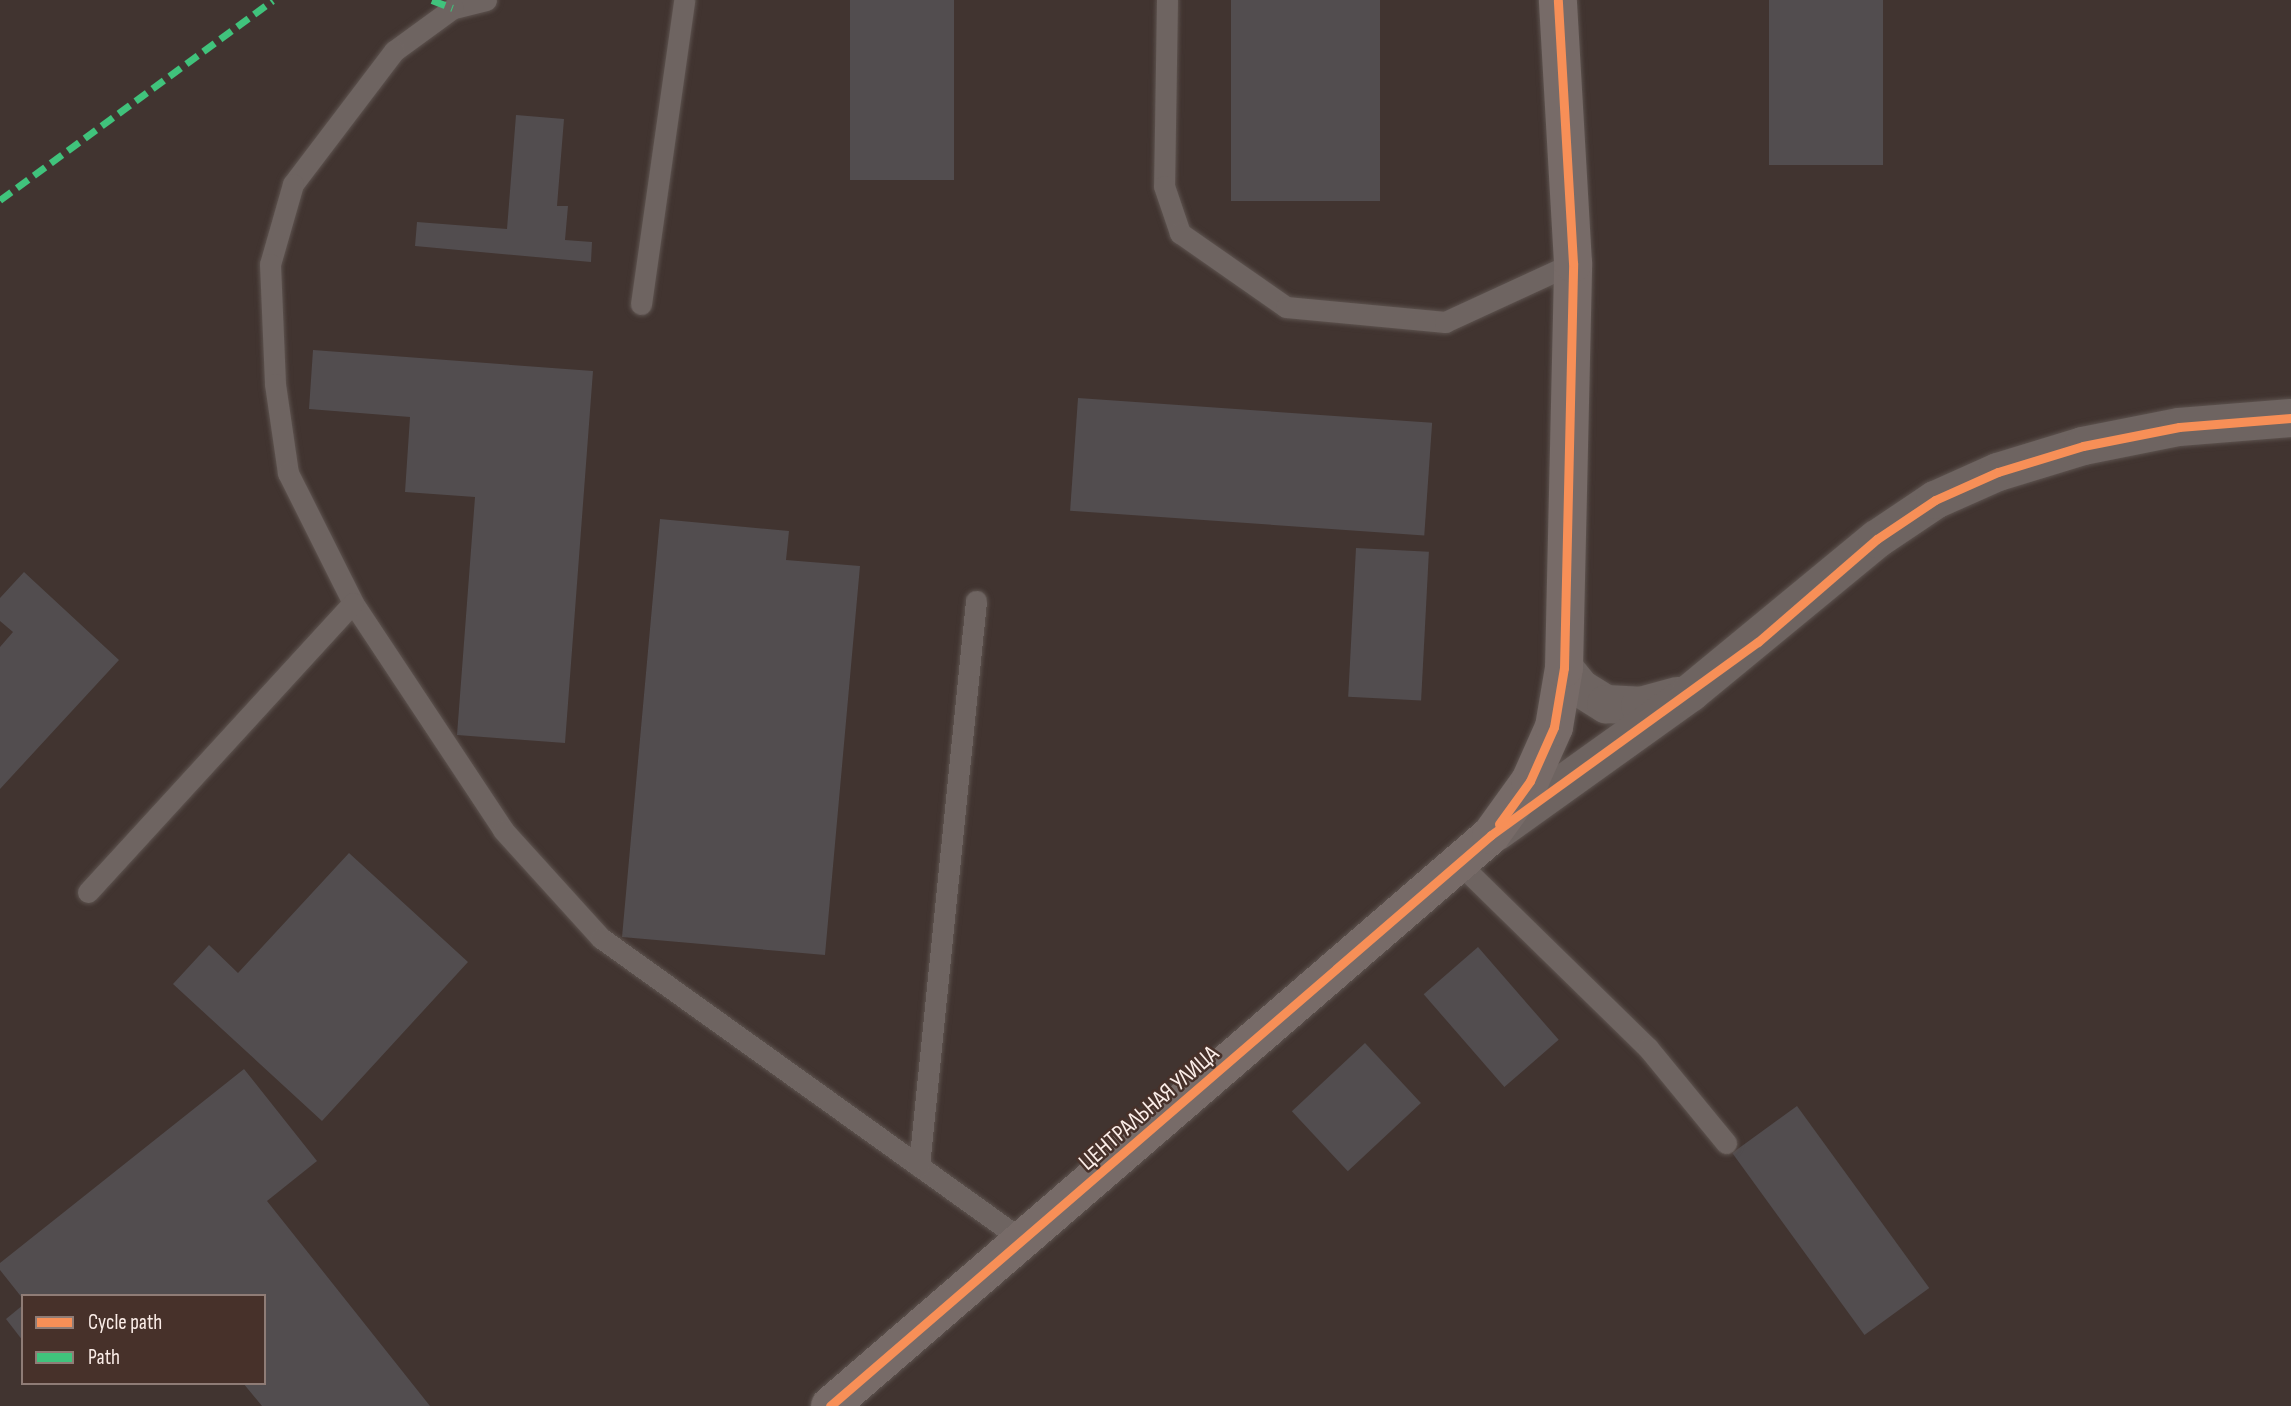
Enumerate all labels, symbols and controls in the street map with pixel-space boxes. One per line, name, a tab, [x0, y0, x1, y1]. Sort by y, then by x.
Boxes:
street label: ЦЕНТРАЛЬНАЯ УЛИЦА	[1073, 1039, 1225, 1177]
legend	[21, 1294, 266, 1385]
text: Cycle path	[88, 1310, 162, 1335]
text: Path	[88, 1345, 120, 1370]

